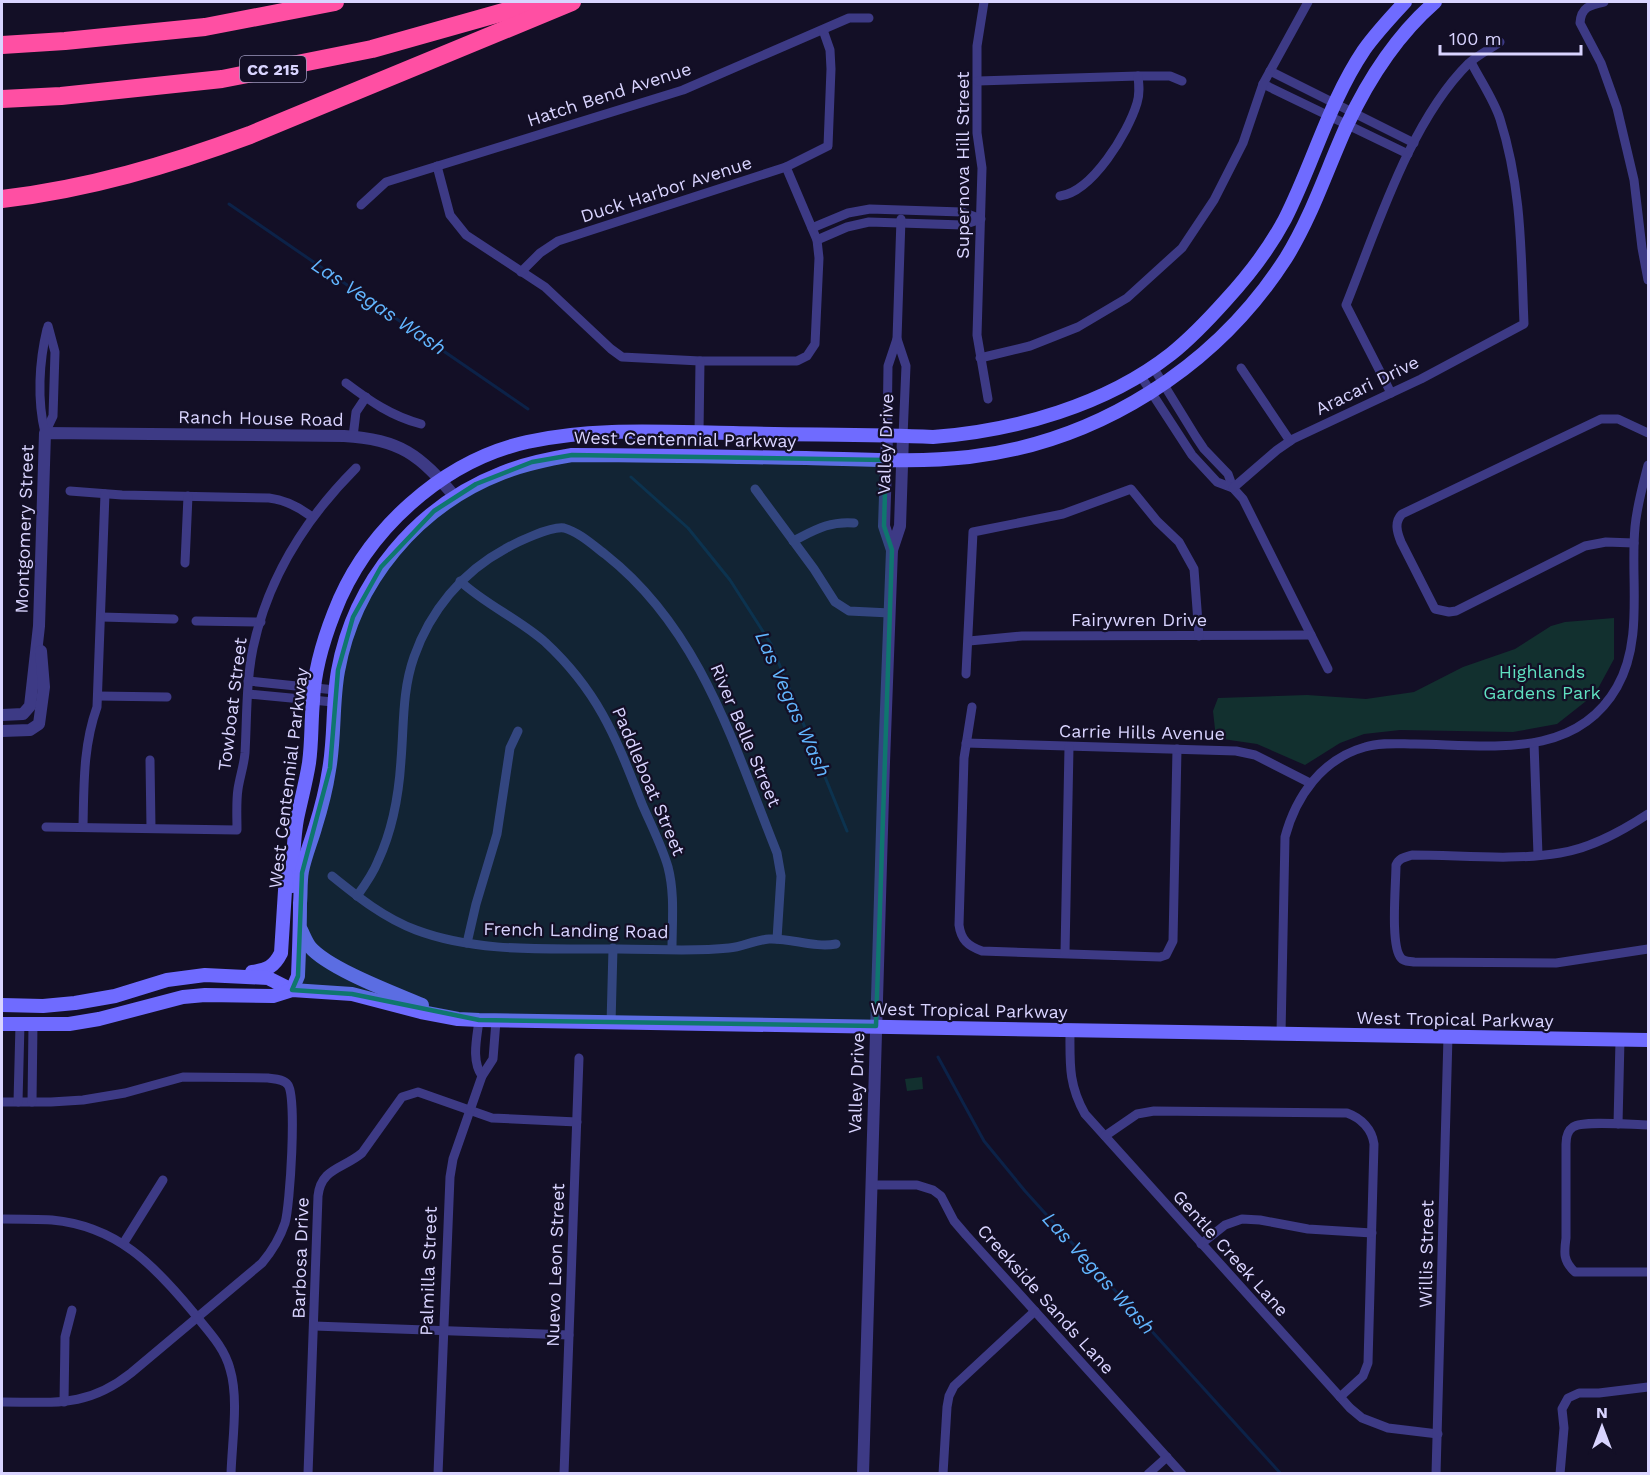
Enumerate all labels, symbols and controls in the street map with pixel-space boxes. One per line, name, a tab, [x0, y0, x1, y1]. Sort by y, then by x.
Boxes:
scale bar	[1440, 18, 1581, 56]
text: 100 m	[1449, 28, 1502, 49]
road number: CC 215	[240, 56, 306, 82]
street label: Hatch Bend Avenue	[524, 58, 694, 130]
street label: Supernova Hill Street	[952, 71, 973, 259]
street label: Duck Harbor Avenue	[578, 151, 754, 227]
water label: Las Vegas Wash	[307, 252, 451, 360]
street label: Aracari Drive	[1312, 351, 1422, 419]
street label: Valley Drive	[873, 393, 897, 495]
street label: Ranch House Road	[178, 406, 344, 430]
street label: West Centennial Parkway	[573, 427, 797, 451]
street label: Montgomery Street	[11, 444, 37, 614]
street label: Fairywren Drive	[1071, 609, 1207, 630]
water label: Las Vegas Wash	[750, 627, 836, 781]
street label: Towboat Street	[213, 636, 251, 772]
street label: River Belle Street	[706, 660, 786, 810]
park label: Highlands Gardens Park	[1483, 661, 1601, 703]
street label: West Centennial Parkway	[264, 665, 312, 890]
street label: Paddleboat Street	[608, 704, 690, 859]
street label: Carrie Hills Avenue	[1059, 720, 1225, 744]
street label: French Landing Road	[483, 918, 669, 942]
street label: West Tropical Parkway	[870, 998, 1068, 1022]
street label: West Tropical Parkway	[1356, 1007, 1554, 1031]
street label: Valley Drive	[844, 1032, 868, 1134]
street label: Nuevo Leon Street	[542, 1182, 568, 1347]
street label: Gentle Creek Lane	[1169, 1186, 1293, 1320]
street label: Barbosa Drive	[287, 1197, 313, 1319]
street label: Willis Street	[1415, 1200, 1437, 1308]
street label: Palmilla Street	[415, 1205, 441, 1336]
water label: Las Vegas Wash	[1038, 1207, 1160, 1339]
street label: Creekside Sands Lane	[973, 1220, 1119, 1378]
north arrow	[1572, 1397, 1632, 1457]
text: N	[1596, 1403, 1608, 1422]

